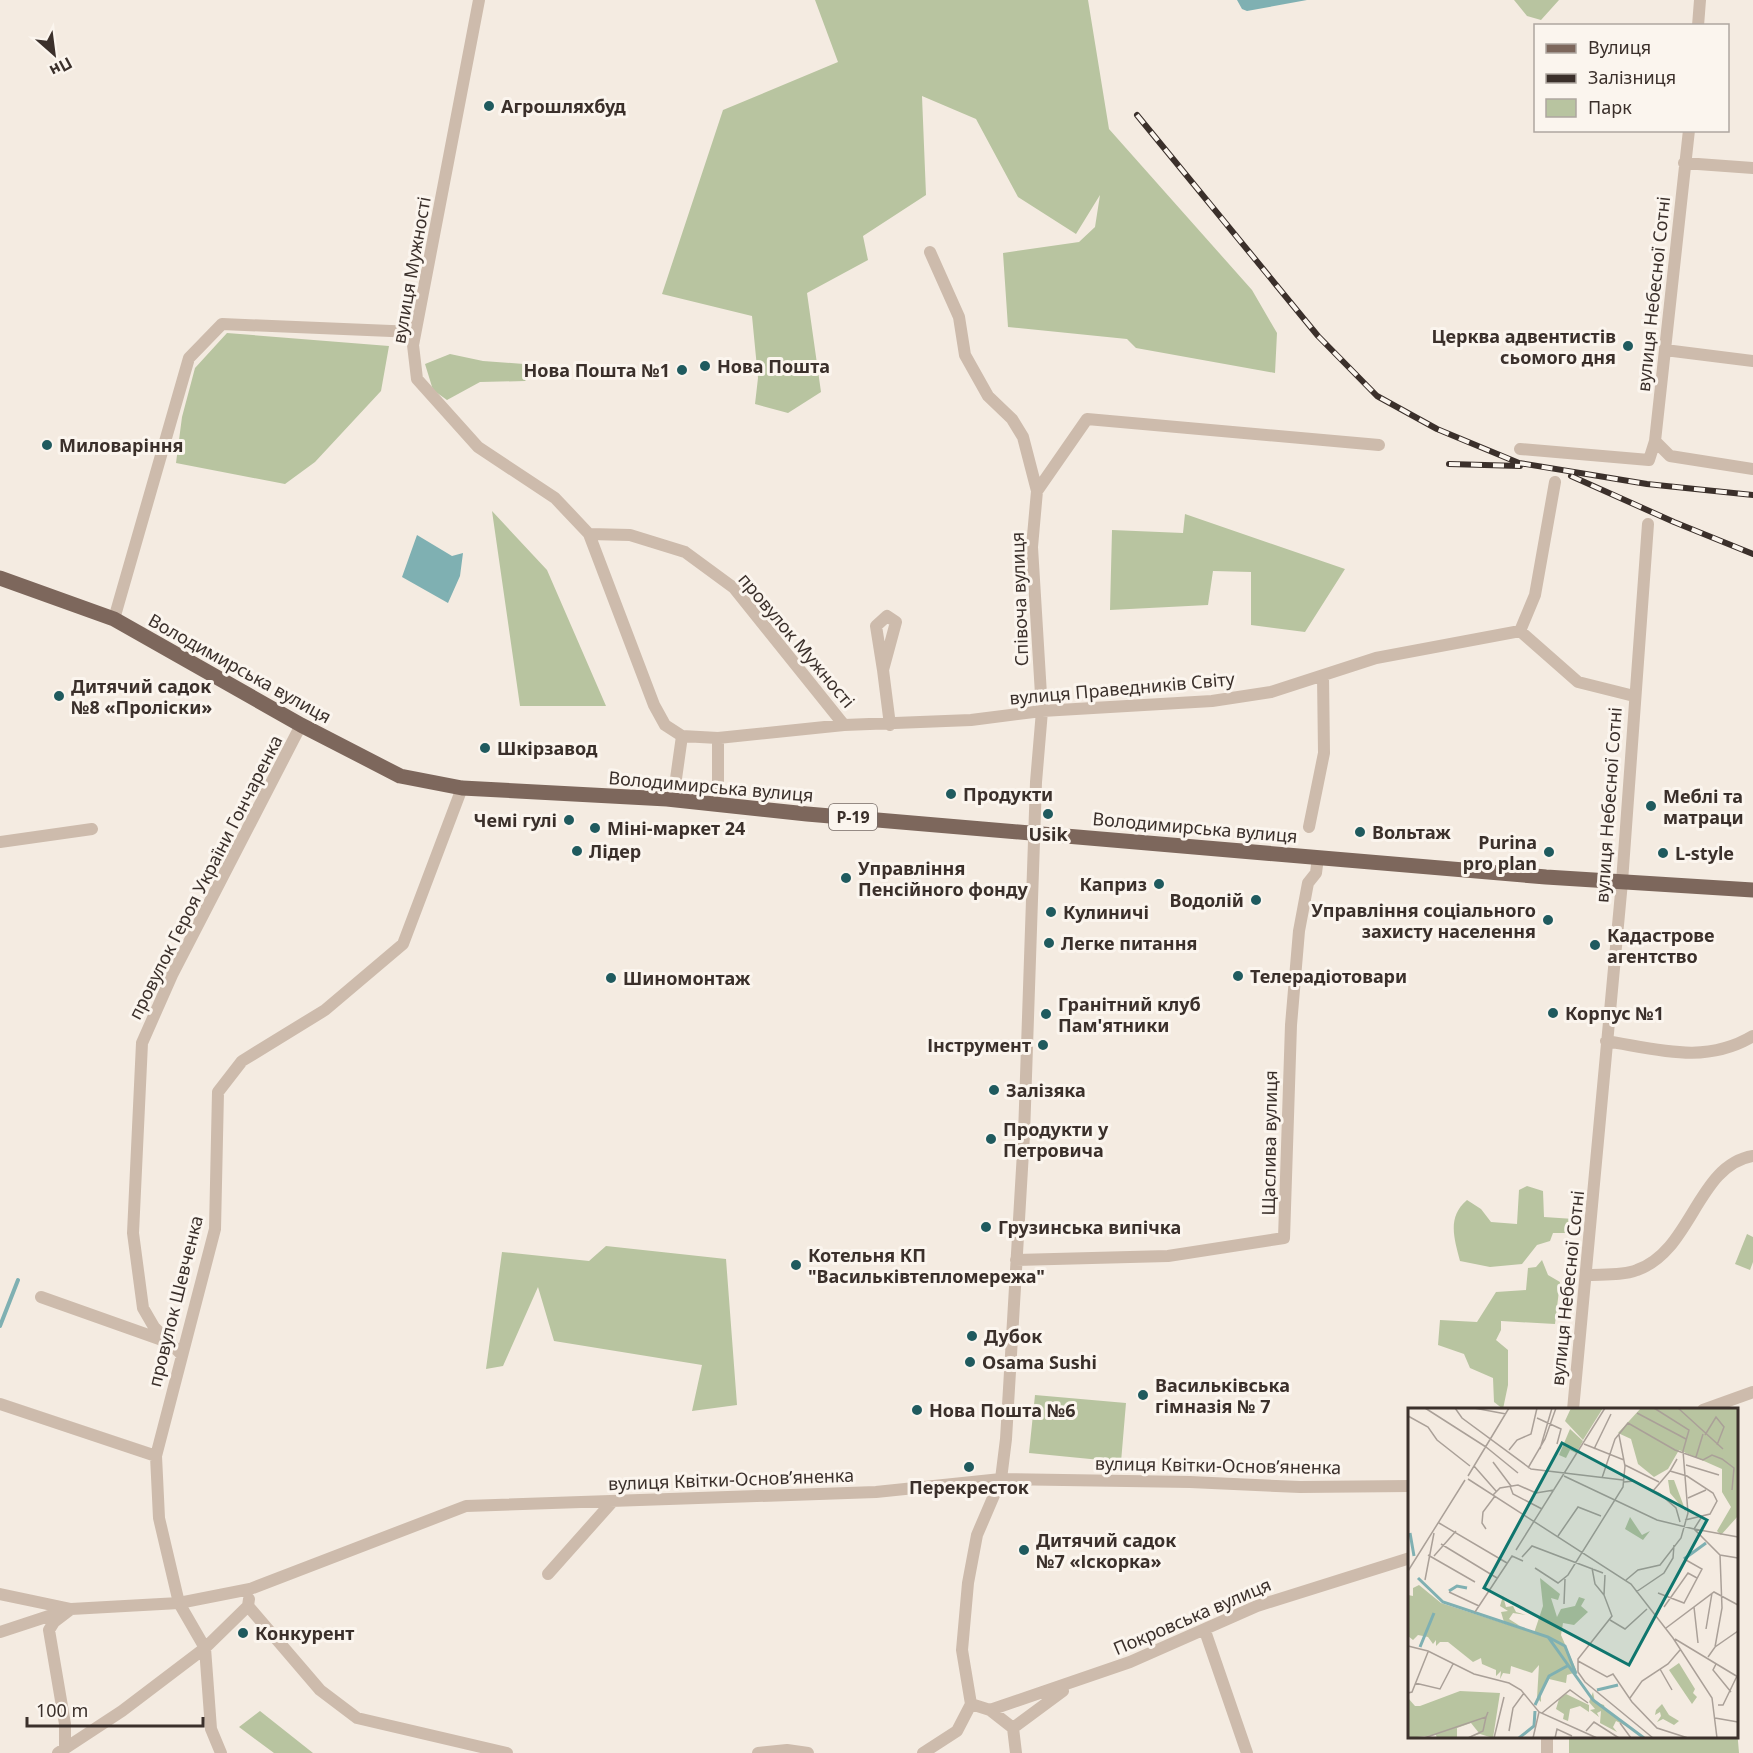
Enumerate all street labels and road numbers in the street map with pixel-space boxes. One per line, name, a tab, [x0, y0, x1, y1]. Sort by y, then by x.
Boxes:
street label: вулиця Мужності	[386, 195, 436, 345]
street label: вулиця Небесної Сотні	[1631, 195, 1675, 393]
street label: Співоча вулиця	[1005, 531, 1033, 667]
street label: провулок Мужності	[733, 568, 861, 712]
street label: Володимирська вулиця	[144, 608, 336, 728]
street label: вулиця Праведників Світу	[1008, 666, 1237, 710]
street label: вулиця Небесної Сотні	[1589, 706, 1627, 904]
street label: провулок Героя України Гончаренка	[123, 731, 287, 1023]
street label: Володимирська вулиця	[608, 765, 814, 807]
road number: Р-19	[829, 804, 877, 830]
street label: Володимирська вулиця	[1092, 806, 1298, 848]
street label: Щаслива вулиця	[1256, 1070, 1282, 1216]
street label: вулиця Небесної Сотні	[1545, 1189, 1589, 1387]
street label: провулок Шевченка	[142, 1213, 208, 1389]
street label: вулиця Квітки-Основʼяненка	[1095, 1451, 1341, 1479]
street label: вулиця Квітки-Основʼяненка	[608, 1463, 854, 1495]
street label: Покровська вулиця	[1109, 1572, 1275, 1660]

